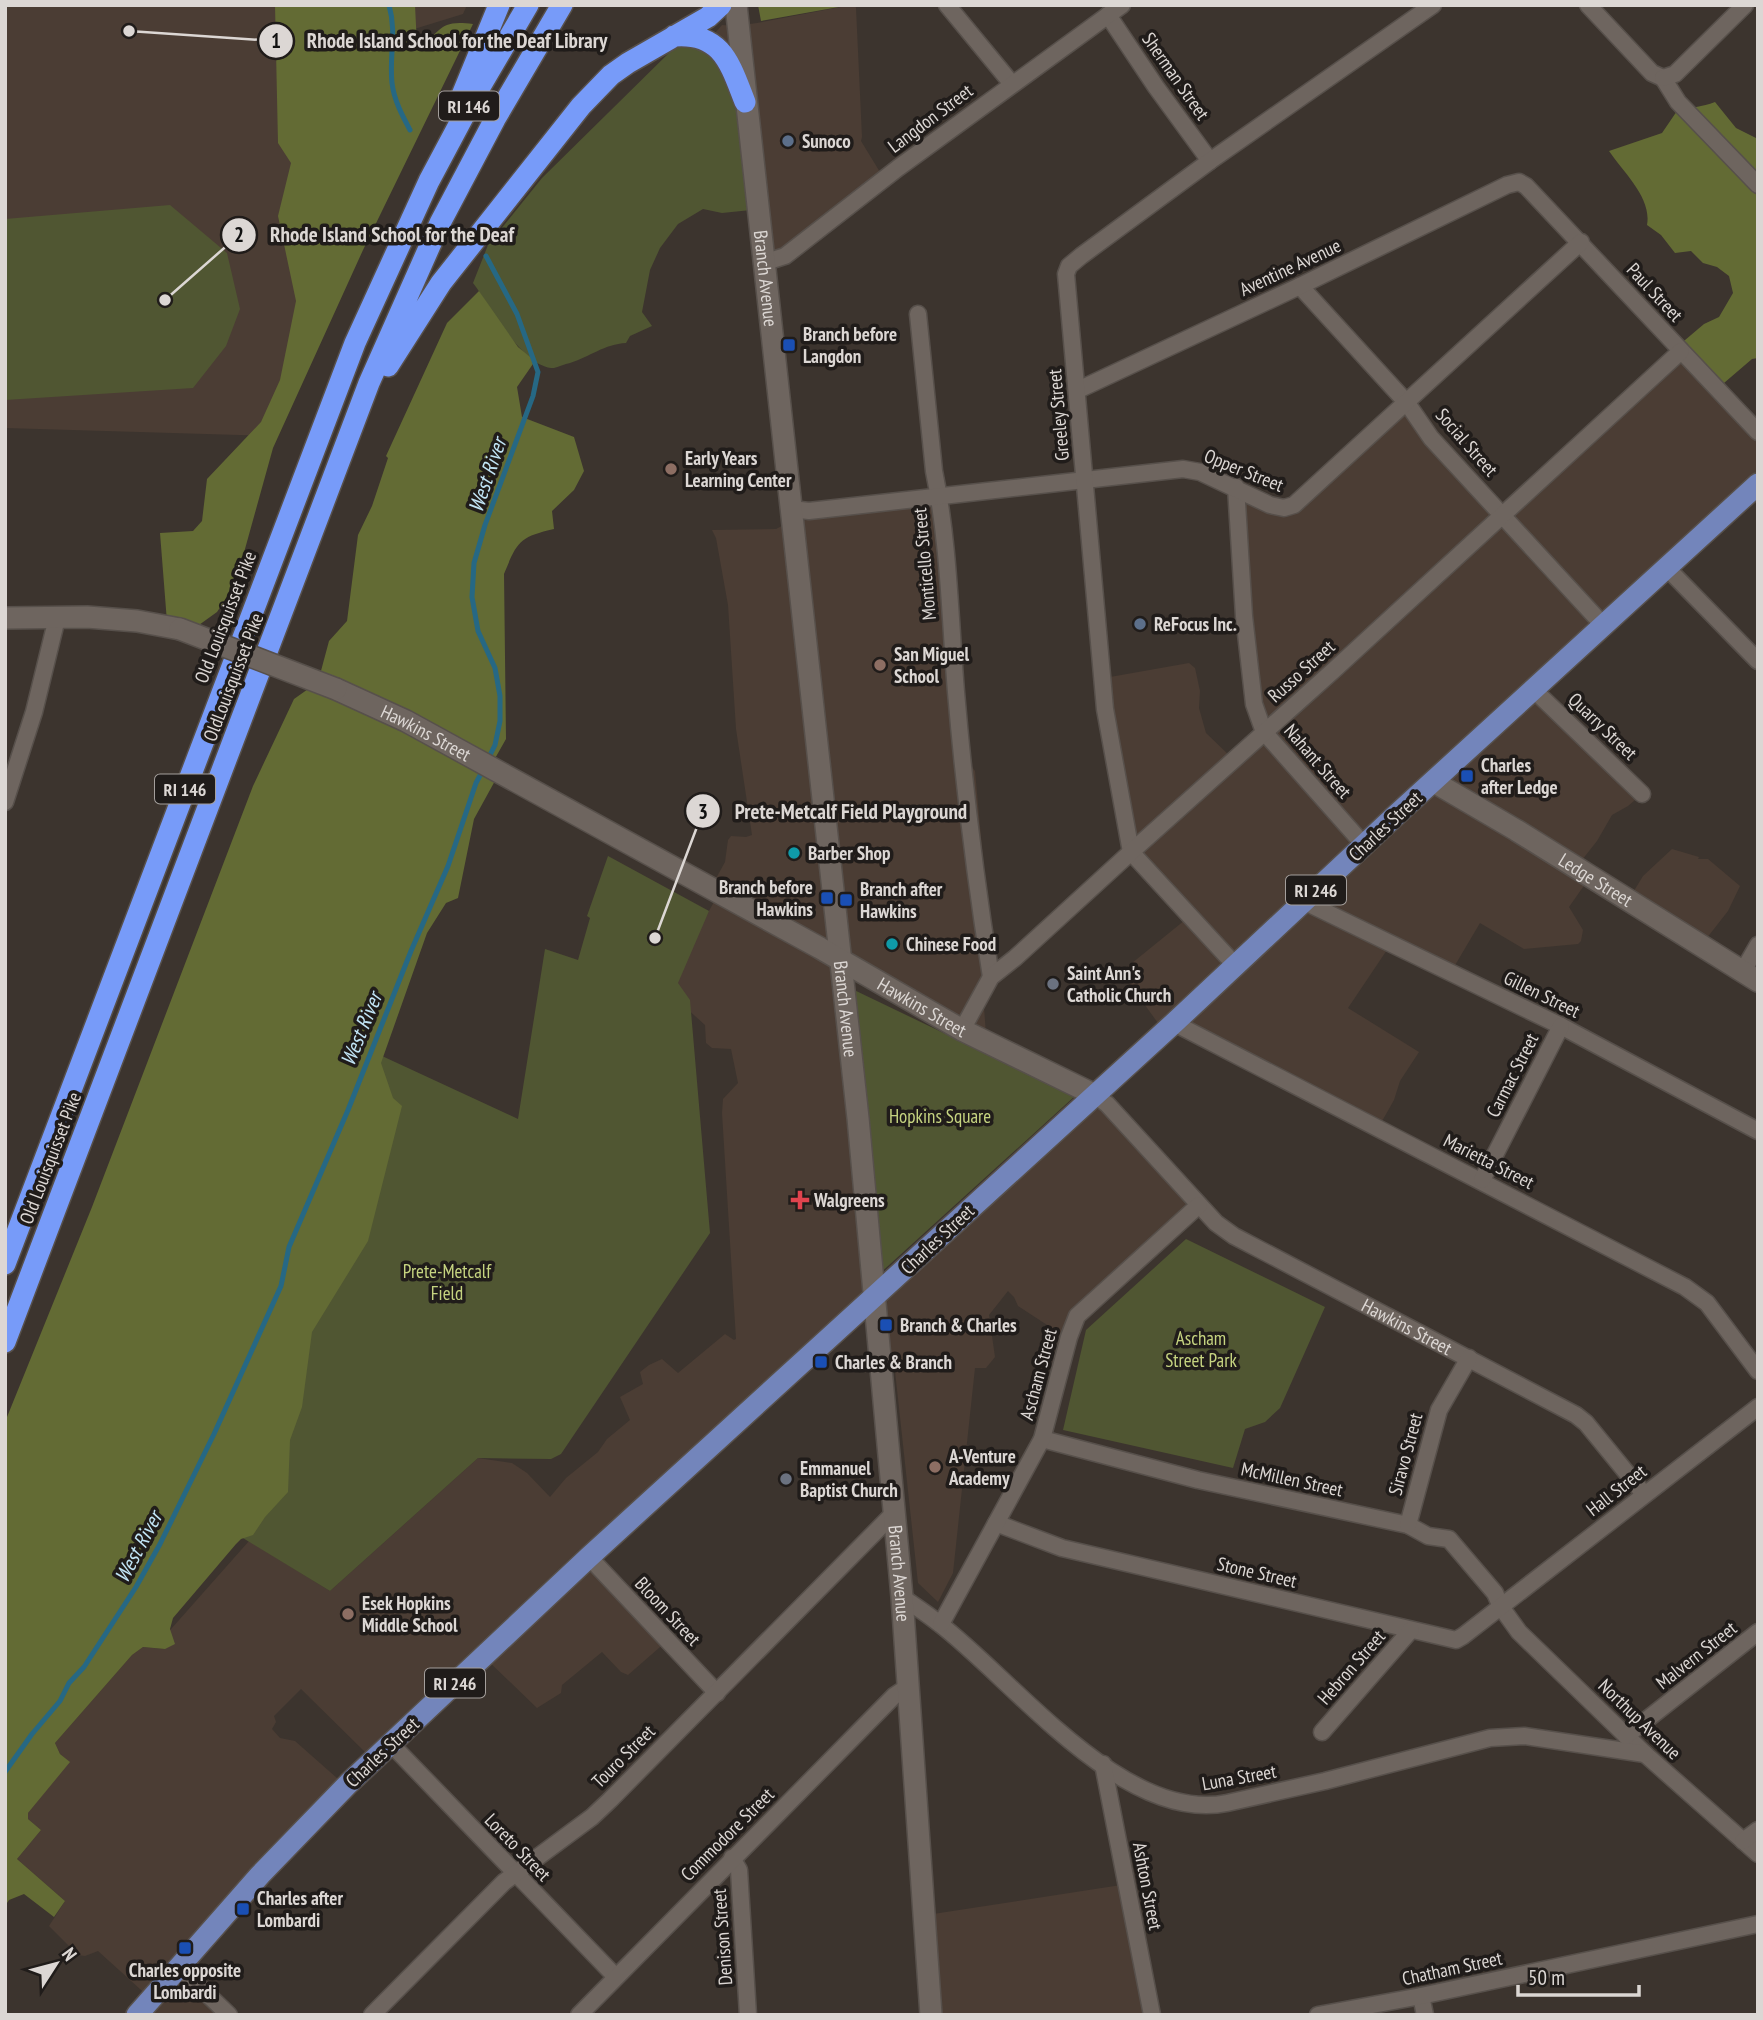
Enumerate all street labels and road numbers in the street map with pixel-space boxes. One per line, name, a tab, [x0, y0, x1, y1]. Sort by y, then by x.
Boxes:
street label: Sherman Street	[1137, 28, 1215, 125]
street label: Langdon Street	[883, 78, 978, 158]
road number: RI 146	[439, 92, 499, 120]
street label: Branch Avenue	[749, 229, 783, 328]
street label: Aventine Avenue	[1236, 233, 1345, 301]
street label: Paul Street	[1622, 258, 1689, 327]
street label: Greeley Street	[1042, 367, 1074, 462]
street label: Social Street	[1431, 403, 1504, 482]
street label: Opper Street	[1201, 443, 1288, 497]
street label: Monticello Street	[907, 506, 941, 621]
street label: Old Louisquisset Pike	[189, 547, 261, 686]
street label: OldLouisquisset Pike	[198, 609, 269, 744]
street label: Russo Street	[1263, 634, 1340, 707]
street label: Quarry Street	[1564, 687, 1643, 765]
street label: Hawkins Street	[377, 699, 476, 767]
street label: Nahant Street	[1279, 719, 1357, 804]
road number: RI 146	[155, 774, 215, 804]
street label: Charles Street	[1343, 785, 1427, 866]
street label: Ledge Street	[1554, 848, 1638, 912]
road number: RI 246	[1286, 876, 1346, 904]
street label: Branch Avenue	[829, 960, 863, 1059]
street label: Gillen Street	[1500, 965, 1585, 1023]
street label: Hawkins Street	[873, 972, 971, 1043]
street label: Carmac Street	[1481, 1028, 1544, 1121]
street label: Old Louisquisset Pike	[14, 1088, 86, 1227]
street label: Marietta Street	[1440, 1128, 1539, 1194]
street label: Charles Street	[895, 1198, 979, 1279]
street label: Hawkins Street	[1358, 1293, 1457, 1360]
street label: Ascham Street	[1014, 1325, 1062, 1422]
street label: Siravo Street	[1383, 1410, 1428, 1498]
street label: McMillen Street	[1239, 1457, 1346, 1502]
street label: Hall Street	[1581, 1459, 1652, 1521]
street label: Branch Avenue	[883, 1524, 916, 1623]
street label: Stone Street	[1215, 1551, 1300, 1593]
street label: Bloom Street	[630, 1572, 706, 1651]
street label: Malvern Street	[1651, 1615, 1742, 1694]
street label: Hebron Street	[1312, 1624, 1391, 1709]
road number: RI 246	[425, 1668, 485, 1698]
street label: Northup Avenue	[1594, 1674, 1686, 1764]
street label: Charles Street	[340, 1711, 424, 1792]
street label: Touro Street	[586, 1719, 660, 1793]
street label: Luna Street	[1200, 1759, 1279, 1795]
street label: Commodore Street	[675, 1782, 779, 1886]
street label: Loreto Street	[480, 1808, 557, 1886]
street label: Ashton Street	[1128, 1840, 1168, 1933]
street label: Denison Street	[707, 1887, 737, 1986]
street label: Chatham Street	[1400, 1946, 1505, 1990]

